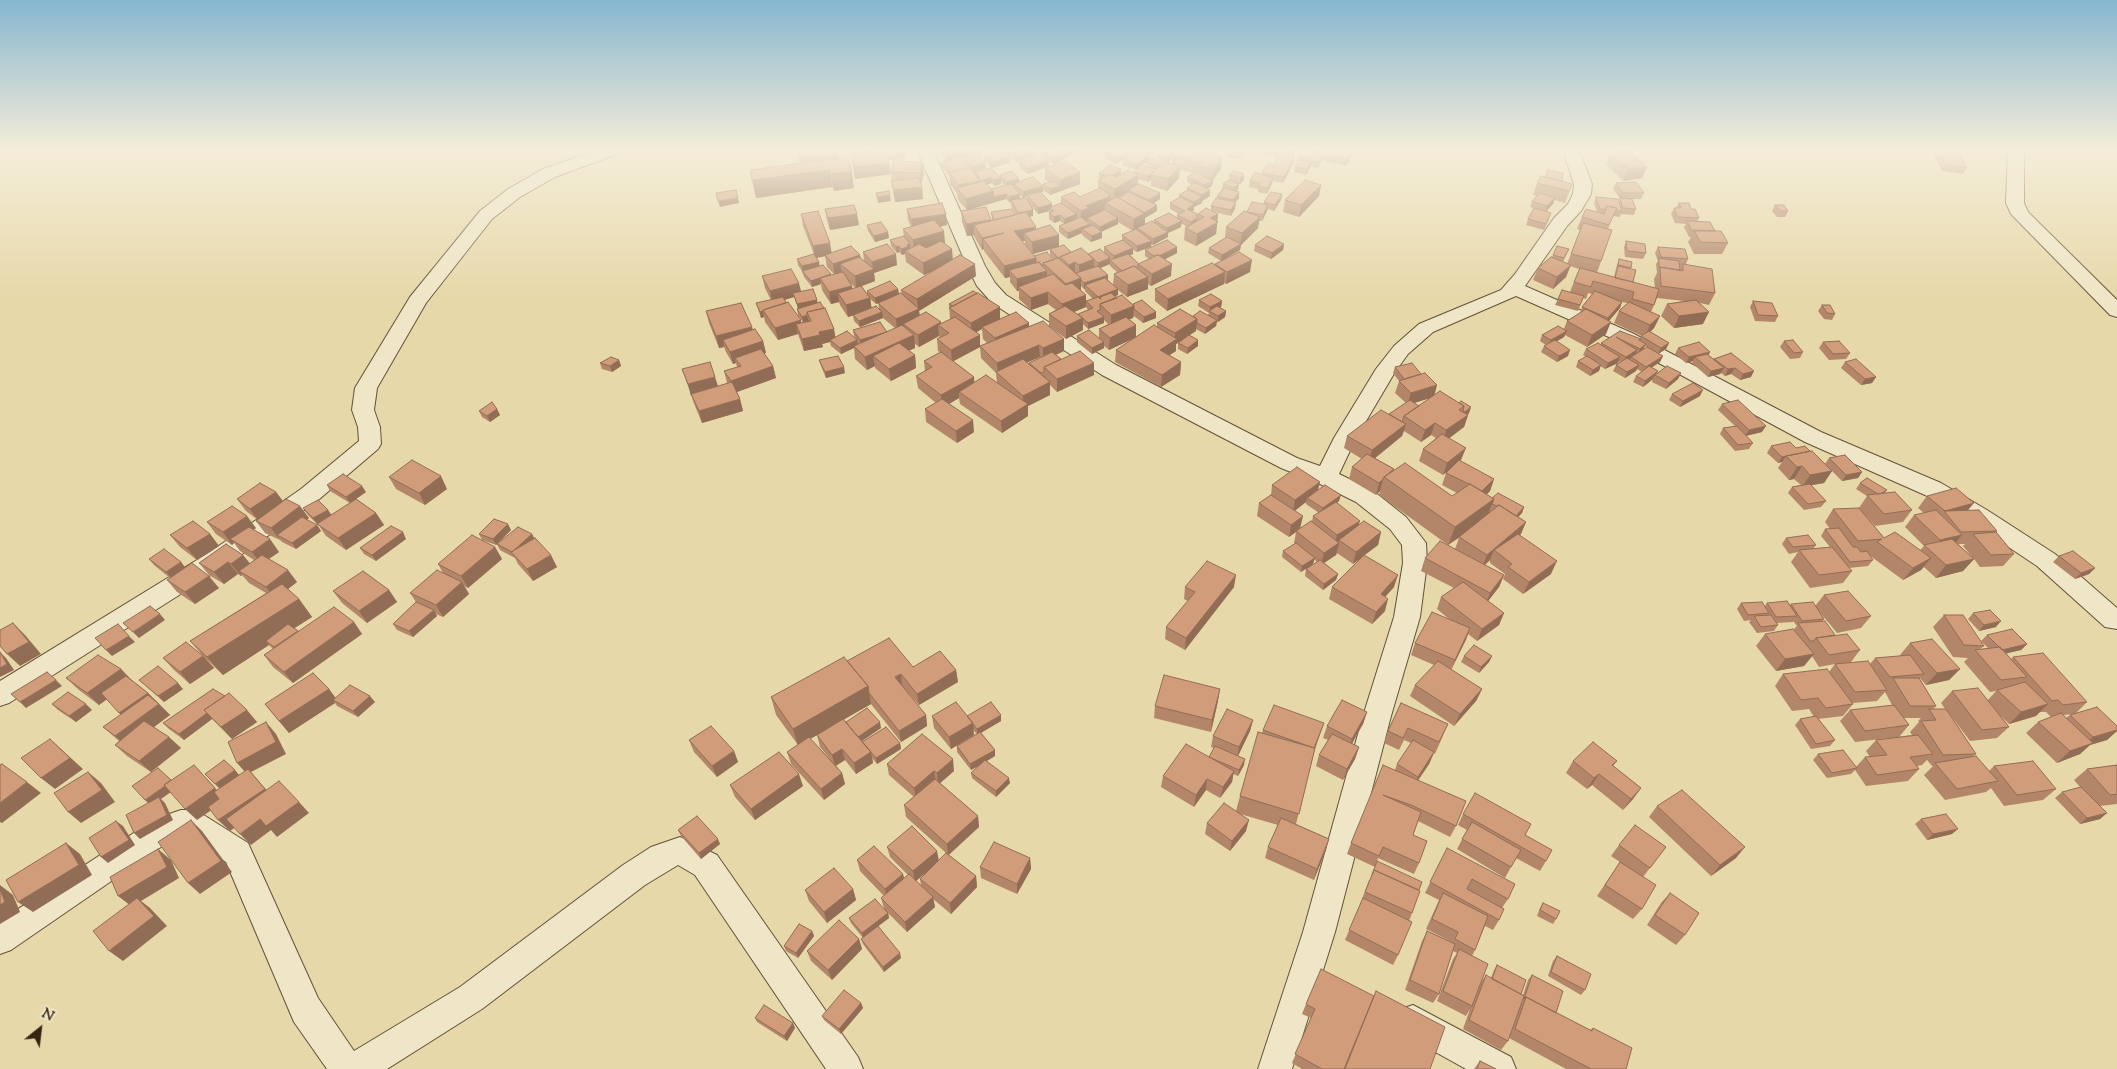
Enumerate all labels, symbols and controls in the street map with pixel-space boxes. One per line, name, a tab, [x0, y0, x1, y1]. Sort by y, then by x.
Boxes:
north arrow	[15, 1004, 65, 1054]
text: N	[38, 1004, 57, 1027]

